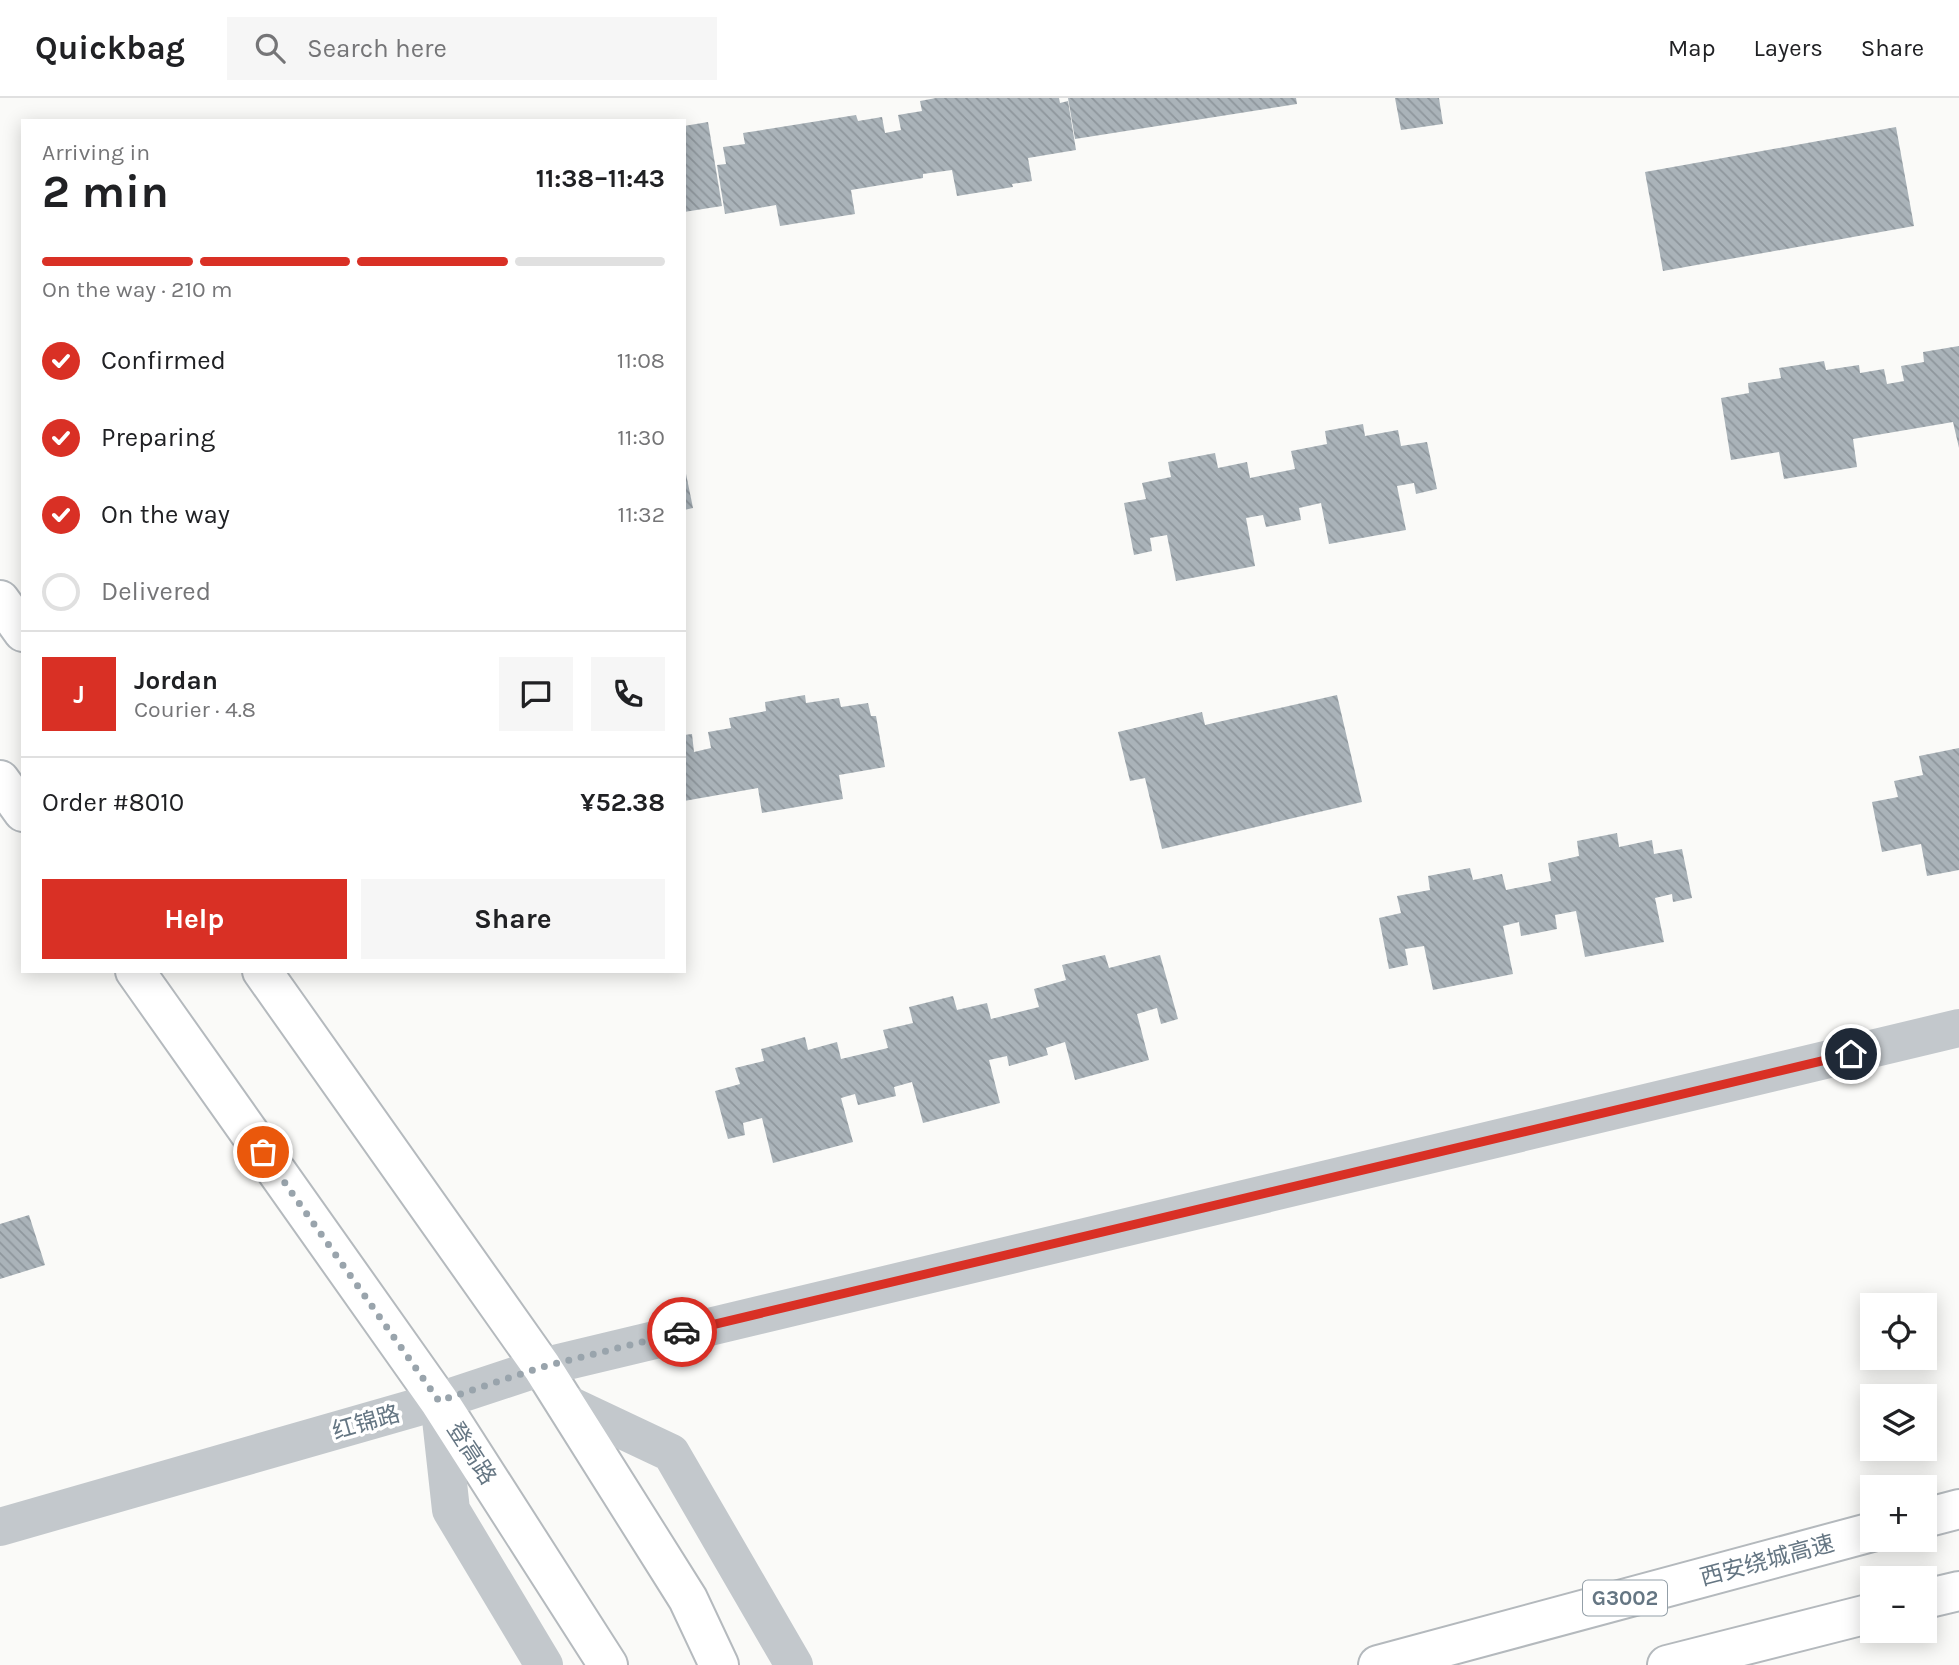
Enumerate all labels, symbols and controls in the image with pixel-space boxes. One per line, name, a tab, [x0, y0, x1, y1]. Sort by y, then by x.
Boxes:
search box	[227, 17, 717, 80]
text: Quickbag	[35, 29, 185, 67]
icon: search	[251, 29, 289, 67]
text: Search here	[307, 33, 447, 64]
text: Map	[1668, 34, 1716, 62]
text: Layers	[1754, 34, 1823, 62]
text: Share	[1861, 34, 1924, 62]
text: Arriving in	[42, 139, 150, 166]
text: 11:38–11:43	[536, 163, 665, 194]
text: 2 min	[42, 165, 169, 219]
text: On the way · 210 m	[42, 276, 233, 303]
icon: check	[42, 342, 80, 380]
text: Confirmed	[101, 345, 226, 376]
text: 11:08	[617, 347, 665, 374]
icon: check	[42, 419, 80, 457]
text: Preparing	[101, 422, 215, 453]
text: 11:30	[617, 424, 665, 451]
icon: check	[42, 496, 80, 534]
text: On the way	[101, 499, 230, 530]
text: 11:32	[618, 501, 665, 528]
text: Delivered	[101, 576, 211, 607]
button: chat	[499, 657, 573, 731]
button: phone	[591, 657, 665, 731]
text: Jordan	[134, 665, 218, 696]
text: J	[73, 679, 85, 710]
text: Courier · 4.8	[134, 696, 256, 723]
text: Order #8010	[42, 787, 184, 818]
text: ¥52.38	[580, 787, 665, 818]
button: Help	[42, 879, 347, 959]
button: Share	[361, 879, 665, 959]
pin	[1821, 1024, 1881, 1084]
icon: home	[1832, 1035, 1870, 1073]
pin	[233, 1122, 293, 1182]
icon: bag	[244, 1133, 282, 1171]
map controls	[1860, 1293, 1937, 1643]
button: locate	[1860, 1293, 1937, 1370]
courier	[647, 1297, 717, 1367]
icon: car	[663, 1313, 701, 1351]
button: layers	[1860, 1384, 1937, 1461]
street label: 红锦路	[329, 1400, 403, 1445]
street label: 登高路	[441, 1417, 502, 1490]
button: +	[1860, 1475, 1937, 1552]
street label: 西安绕城高速	[1697, 1530, 1837, 1591]
button: −	[1860, 1566, 1937, 1643]
road number: G3002	[1583, 1580, 1667, 1616]

